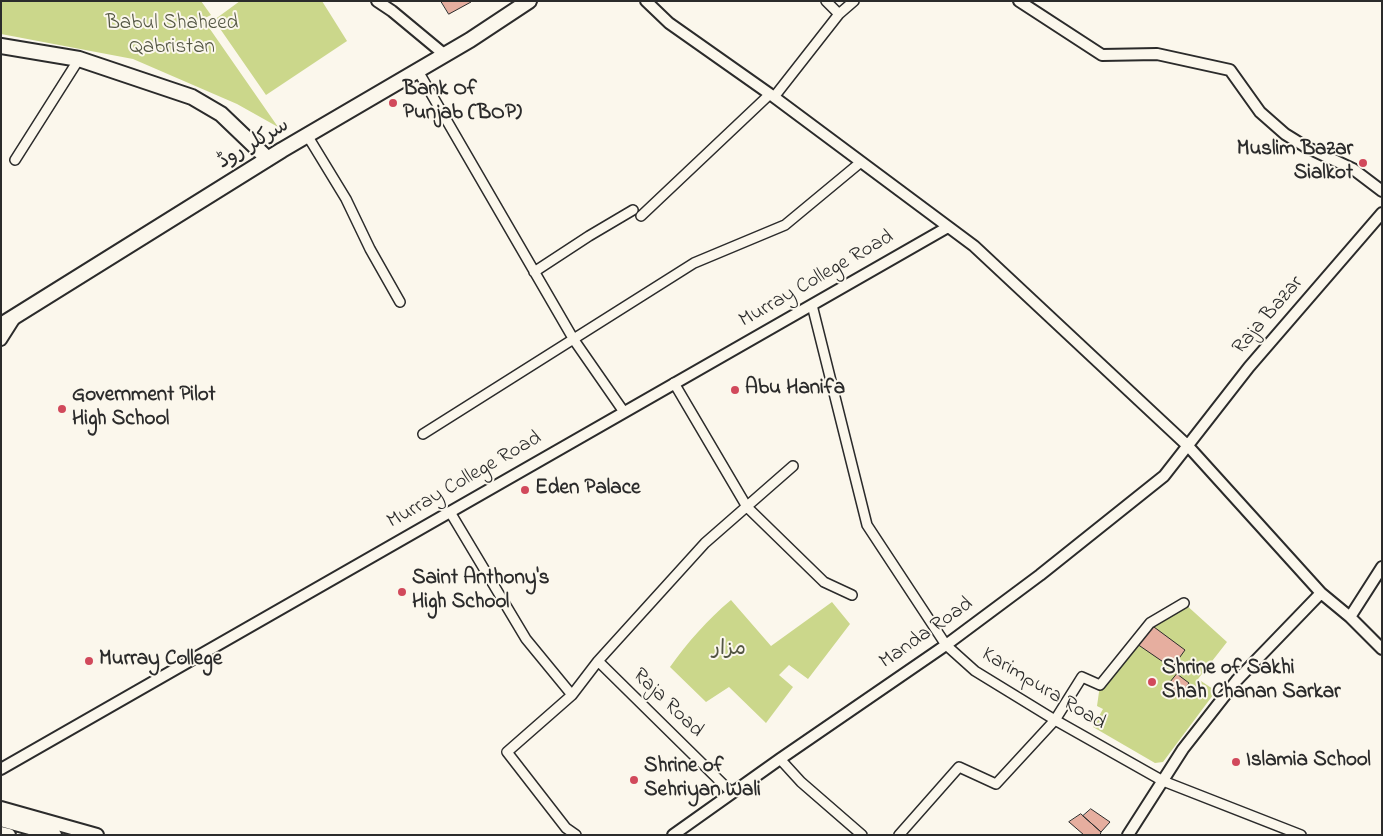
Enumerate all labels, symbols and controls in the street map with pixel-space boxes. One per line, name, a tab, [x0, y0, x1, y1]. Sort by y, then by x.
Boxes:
park label: Babul Shaheed Qabristan	[106, 12, 238, 62]
place label: Bank Of Punjab (BOP)	[403, 78, 522, 128]
marker: Bank Of Punjab (BOP)	[387, 97, 399, 109]
street label: سرکلر روڈ	[214, 114, 294, 176]
place label: Muslim Bazar Sialkot	[1237, 138, 1353, 188]
marker: Muslim Bazar Sialkot	[1357, 157, 1369, 169]
street label: Murray College Road	[735, 226, 899, 334]
street label: Raja Bazar	[1228, 272, 1310, 360]
place label: Abu Hanifa	[745, 377, 845, 403]
place label: Government Pilot High School	[72, 384, 216, 434]
marker: Abu Hanifa	[729, 384, 741, 396]
marker: Government Pilot High School	[56, 403, 68, 415]
street label: Murray College Road	[383, 427, 547, 535]
place label: Eden Palace	[535, 477, 640, 503]
marker: Eden Palace	[519, 484, 531, 496]
place label: Saint Anthony's High School	[412, 567, 549, 617]
marker: Saint Anthony's High School	[396, 586, 408, 598]
street label: Manda Road	[875, 593, 979, 675]
park label: مزار	[712, 638, 746, 664]
street label: Karimpura Road	[976, 643, 1110, 737]
place label: Murray College	[99, 648, 222, 674]
marker: Murray College	[83, 655, 95, 667]
place label: Shrine of Sakhi Shah Chanan Sarkar	[1162, 657, 1341, 707]
street label: Raja Road	[626, 664, 708, 744]
marker: Shrine of Sakhi Shah Chanan Sarkar	[1146, 676, 1158, 688]
place label: Islamia School	[1246, 749, 1371, 775]
place label: Shrine of Sehriyan Wali	[644, 755, 761, 805]
marker: Islamia School	[1230, 756, 1242, 768]
marker: Shrine of Sehriyan Wali	[628, 774, 640, 786]

